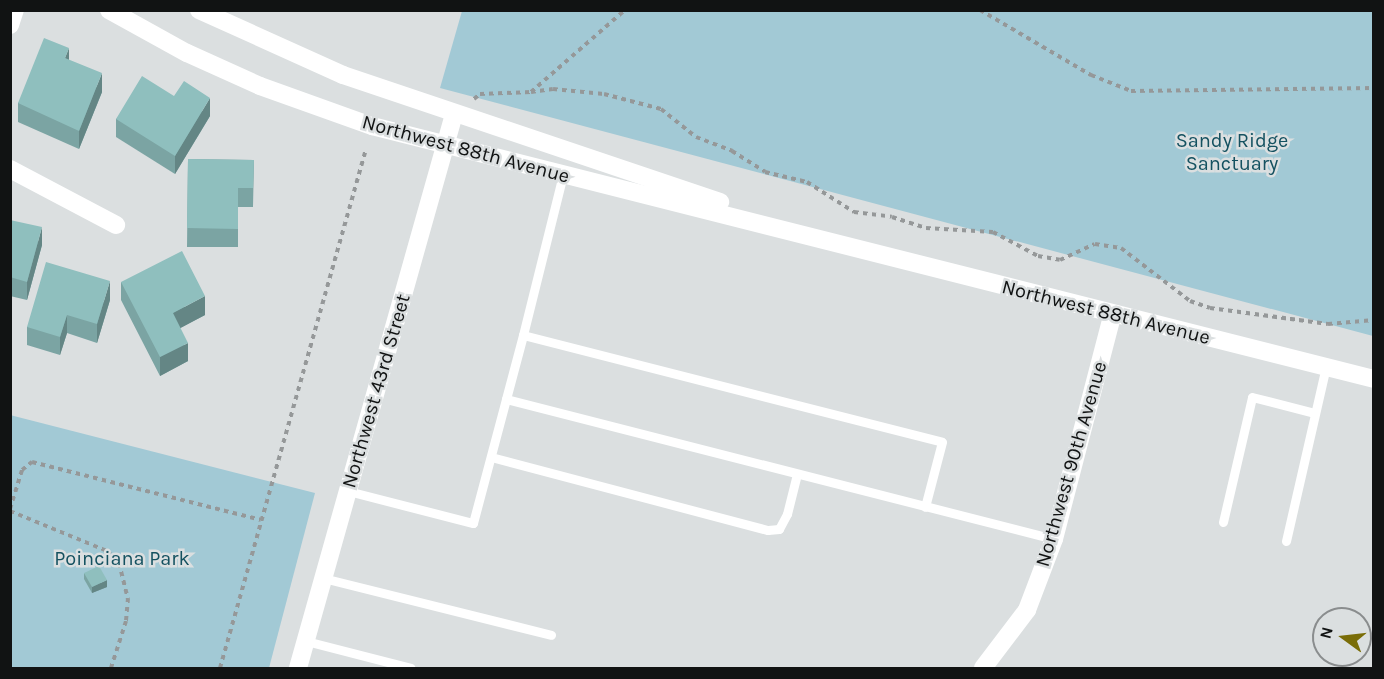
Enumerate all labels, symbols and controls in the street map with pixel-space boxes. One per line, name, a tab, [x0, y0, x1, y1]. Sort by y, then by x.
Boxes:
street label: Northwest 88th Avenue	[360, 110, 572, 188]
park label: Sandy Ridge Sanctuary	[1176, 129, 1288, 176]
street label: Northwest 88th Avenue	[999, 275, 1213, 349]
street label: Northwest 43rd Street	[337, 291, 415, 491]
street label: Northwest 90th Avenue	[1030, 359, 1112, 569]
park label: Poinciana Park	[54, 546, 190, 570]
north arrow	[1312, 607, 1372, 667]
text: N	[1315, 625, 1337, 641]

